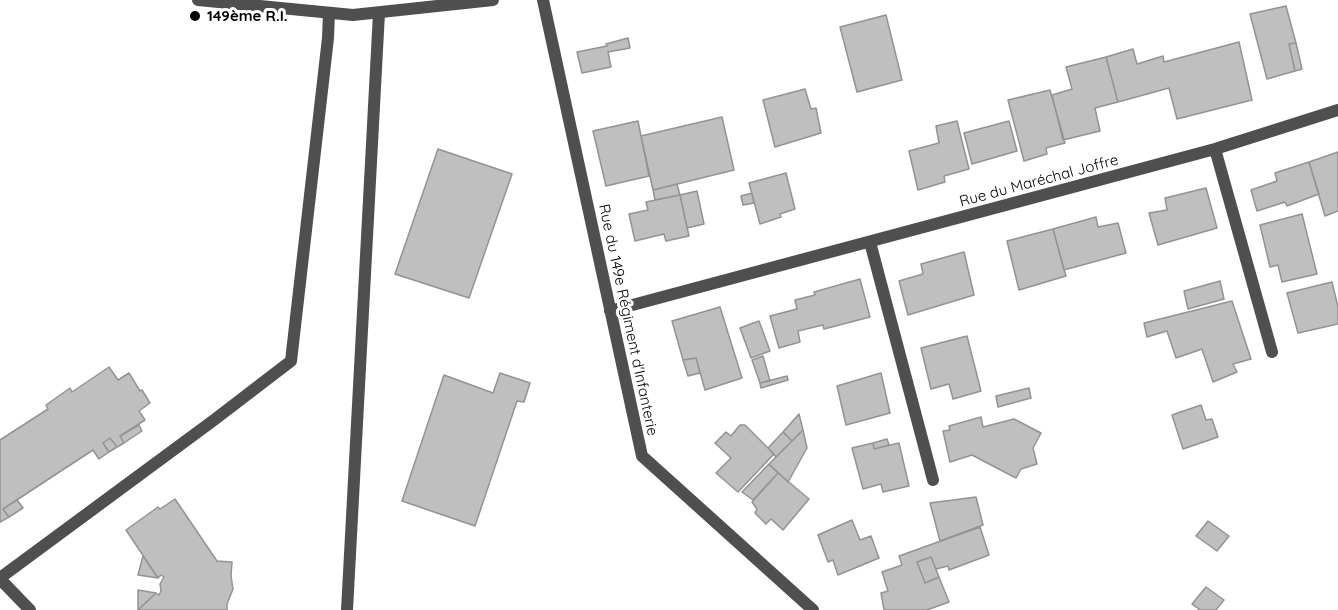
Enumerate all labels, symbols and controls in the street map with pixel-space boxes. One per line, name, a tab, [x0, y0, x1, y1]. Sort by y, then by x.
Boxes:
place label: 149ème R.I.	[207, 7, 288, 25]
marker: 149ème R.I.	[188, 9, 202, 23]
street label: Rue du Maréchal Joffre	[958, 151, 1120, 211]
street label: Rue du 149e Régiment d'Infanterie	[595, 203, 661, 437]

